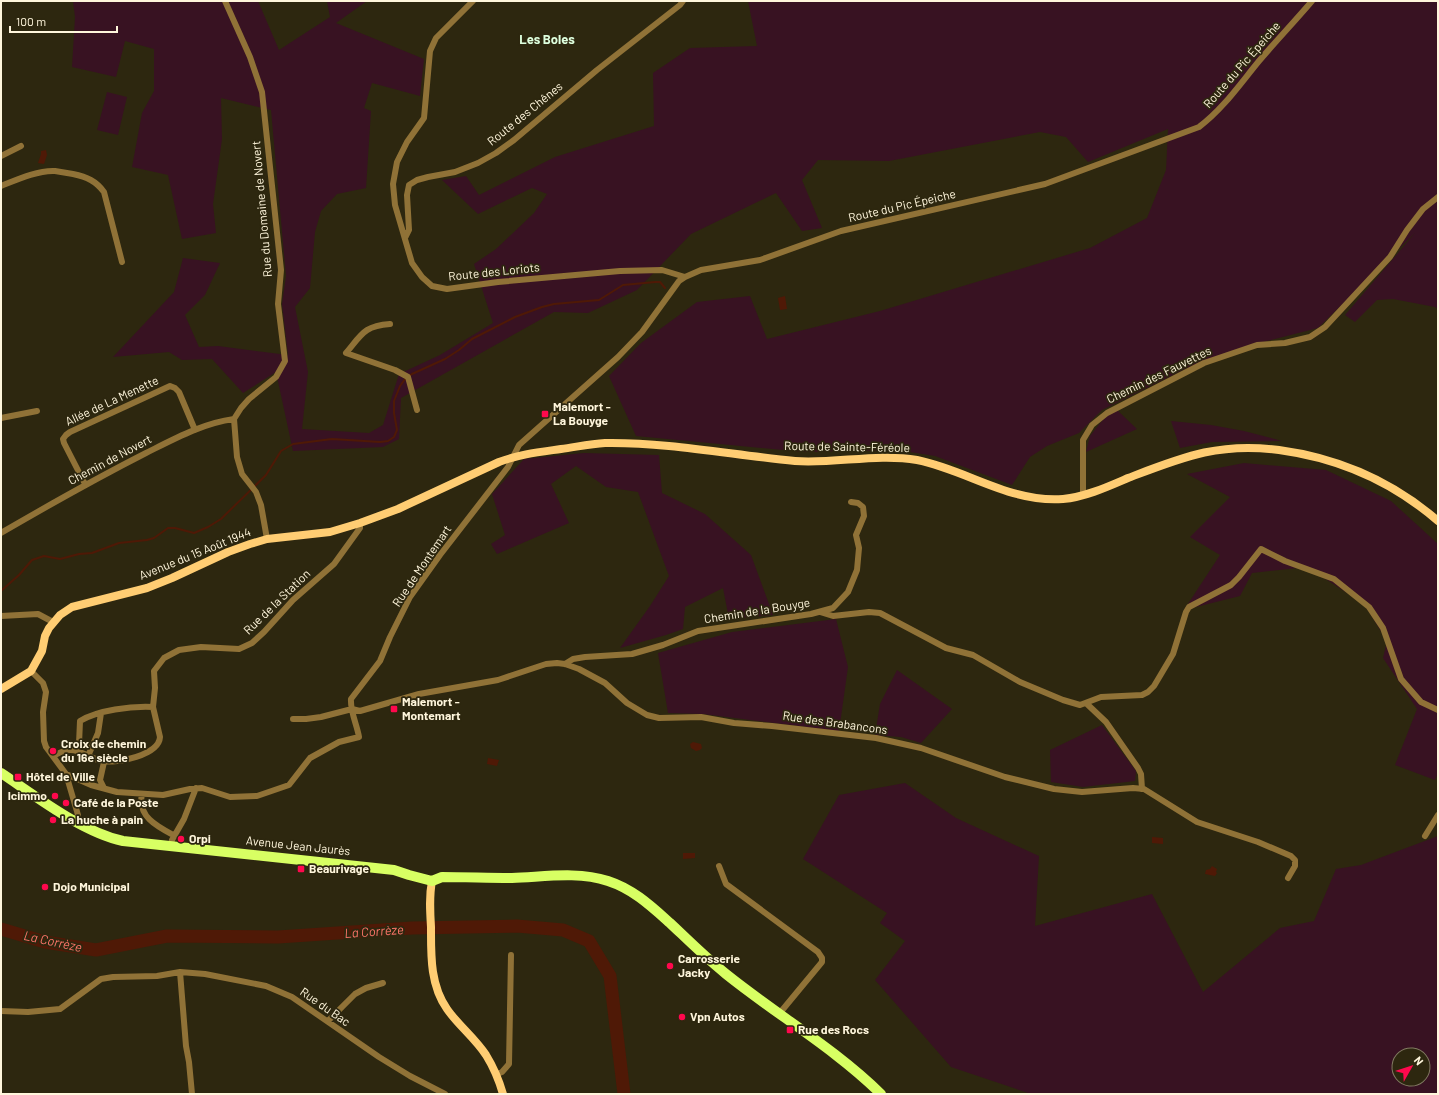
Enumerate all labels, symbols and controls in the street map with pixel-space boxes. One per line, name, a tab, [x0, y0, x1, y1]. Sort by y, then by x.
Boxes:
scale bar	[10, 8, 117, 34]
text: 100 m	[16, 14, 46, 28]
street label: Route du Pic Épeiche	[1200, 18, 1283, 110]
district label: Les Boles	[519, 31, 575, 47]
street label: Route des Chênes	[484, 78, 565, 148]
street label: Rue du Domaine de Novert	[248, 140, 274, 278]
street label: Route du Pic Épeiche	[847, 186, 957, 224]
street label: Route des Loriots	[448, 259, 540, 283]
street label: Chemin des Fauvettes	[1104, 343, 1213, 405]
street label: Allée de La Menette	[63, 372, 160, 428]
place label: Malemort - La Bouyge	[553, 399, 611, 427]
marker: Malemort - La Bouyge	[540, 409, 550, 419]
street label: Chemin de Novert	[65, 431, 154, 487]
street label: Route de Sainte-Féréole	[784, 438, 910, 454]
street label: Rue de Montemart	[389, 522, 454, 609]
street label: Avenue du 15 Août 1944	[137, 524, 253, 582]
street label: Rue de la Station	[240, 566, 312, 637]
street label: Chemin de la Bouyge	[703, 595, 811, 625]
place label: Malemort - Montemart	[402, 694, 461, 722]
marker: Malemort - Montemart	[389, 704, 399, 714]
street label: Rue des Brabancons	[782, 708, 889, 736]
place label: Croix de chemin du 16e siècle	[61, 736, 146, 764]
marker: Croix de chemin du 16e siècle	[48, 746, 58, 756]
place label: Hôtel de Ville	[26, 769, 95, 783]
marker: Hôtel de Ville	[13, 772, 23, 782]
place label: Icimmo	[8, 788, 47, 802]
marker: Icimmo	[50, 791, 60, 801]
place label: Café de la Poste	[74, 795, 159, 809]
marker: Café de la Poste	[61, 798, 71, 808]
place label: La huche à pain	[61, 812, 143, 826]
marker: La huche à pain	[48, 815, 58, 825]
place label: Orpi	[189, 831, 211, 845]
street label: Avenue Jean Jaurès	[245, 833, 351, 857]
marker: Orpi	[176, 834, 186, 844]
place label: Beaurivage	[309, 861, 369, 875]
marker: Beaurivage	[296, 864, 306, 874]
place label: Dojo Municipal	[53, 879, 130, 893]
marker: Dojo Municipal	[40, 882, 50, 892]
water label: La Corrèze	[344, 921, 404, 941]
water label: La Corrèze	[22, 927, 84, 955]
place label: Carrosserie Jacky	[678, 951, 740, 979]
marker: Carrosserie Jacky	[665, 961, 675, 971]
street label: Rue du Bac	[298, 984, 353, 1028]
place label: Vpn Autos	[690, 1009, 745, 1023]
marker: Vpn Autos	[677, 1012, 687, 1022]
place label: Rue des Rocs	[798, 1022, 869, 1036]
marker: Rue des Rocs	[785, 1025, 795, 1035]
north arrow	[1391, 1047, 1431, 1087]
text: N	[1412, 1053, 1427, 1067]

